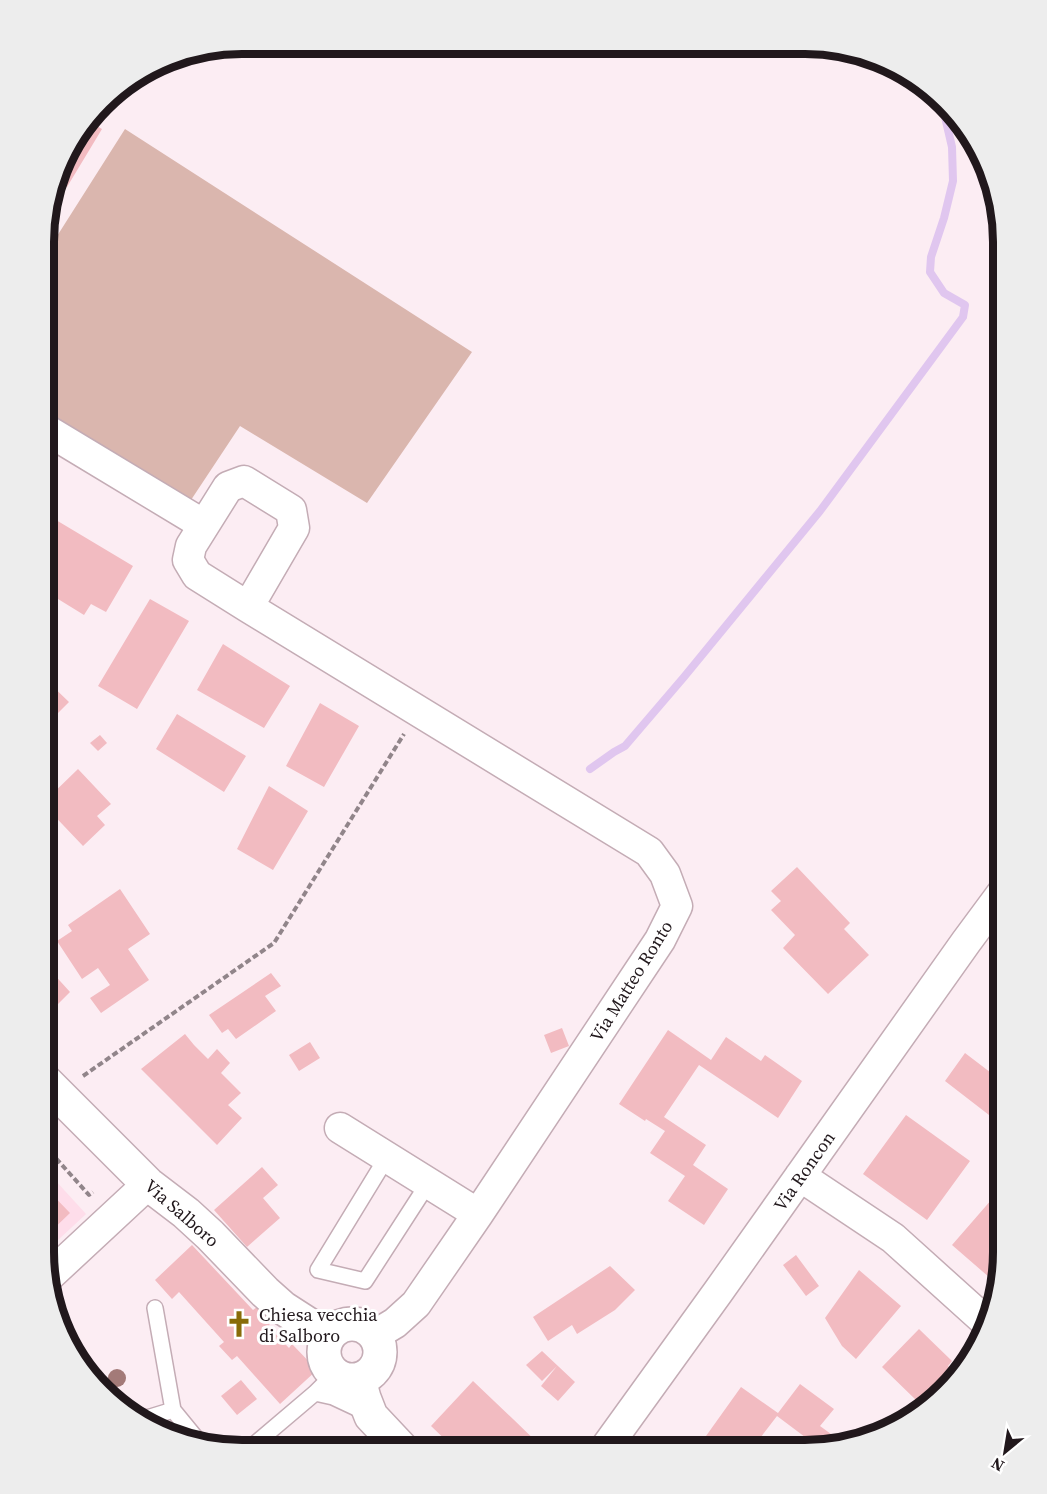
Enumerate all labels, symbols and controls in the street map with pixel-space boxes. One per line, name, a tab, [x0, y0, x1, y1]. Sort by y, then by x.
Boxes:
street label: Via Matteo Ronto	[584, 916, 678, 1046]
street label: Via Roncon	[767, 1126, 841, 1216]
street label: Via Salboro	[139, 1174, 225, 1253]
place label: Chiesa vecchia di Salboro	[259, 1302, 378, 1348]
church icon: Chiesa vecchia di Salboro	[224, 1309, 254, 1339]
north arrow	[975, 1422, 1035, 1482]
text: N	[987, 1452, 1008, 1477]

